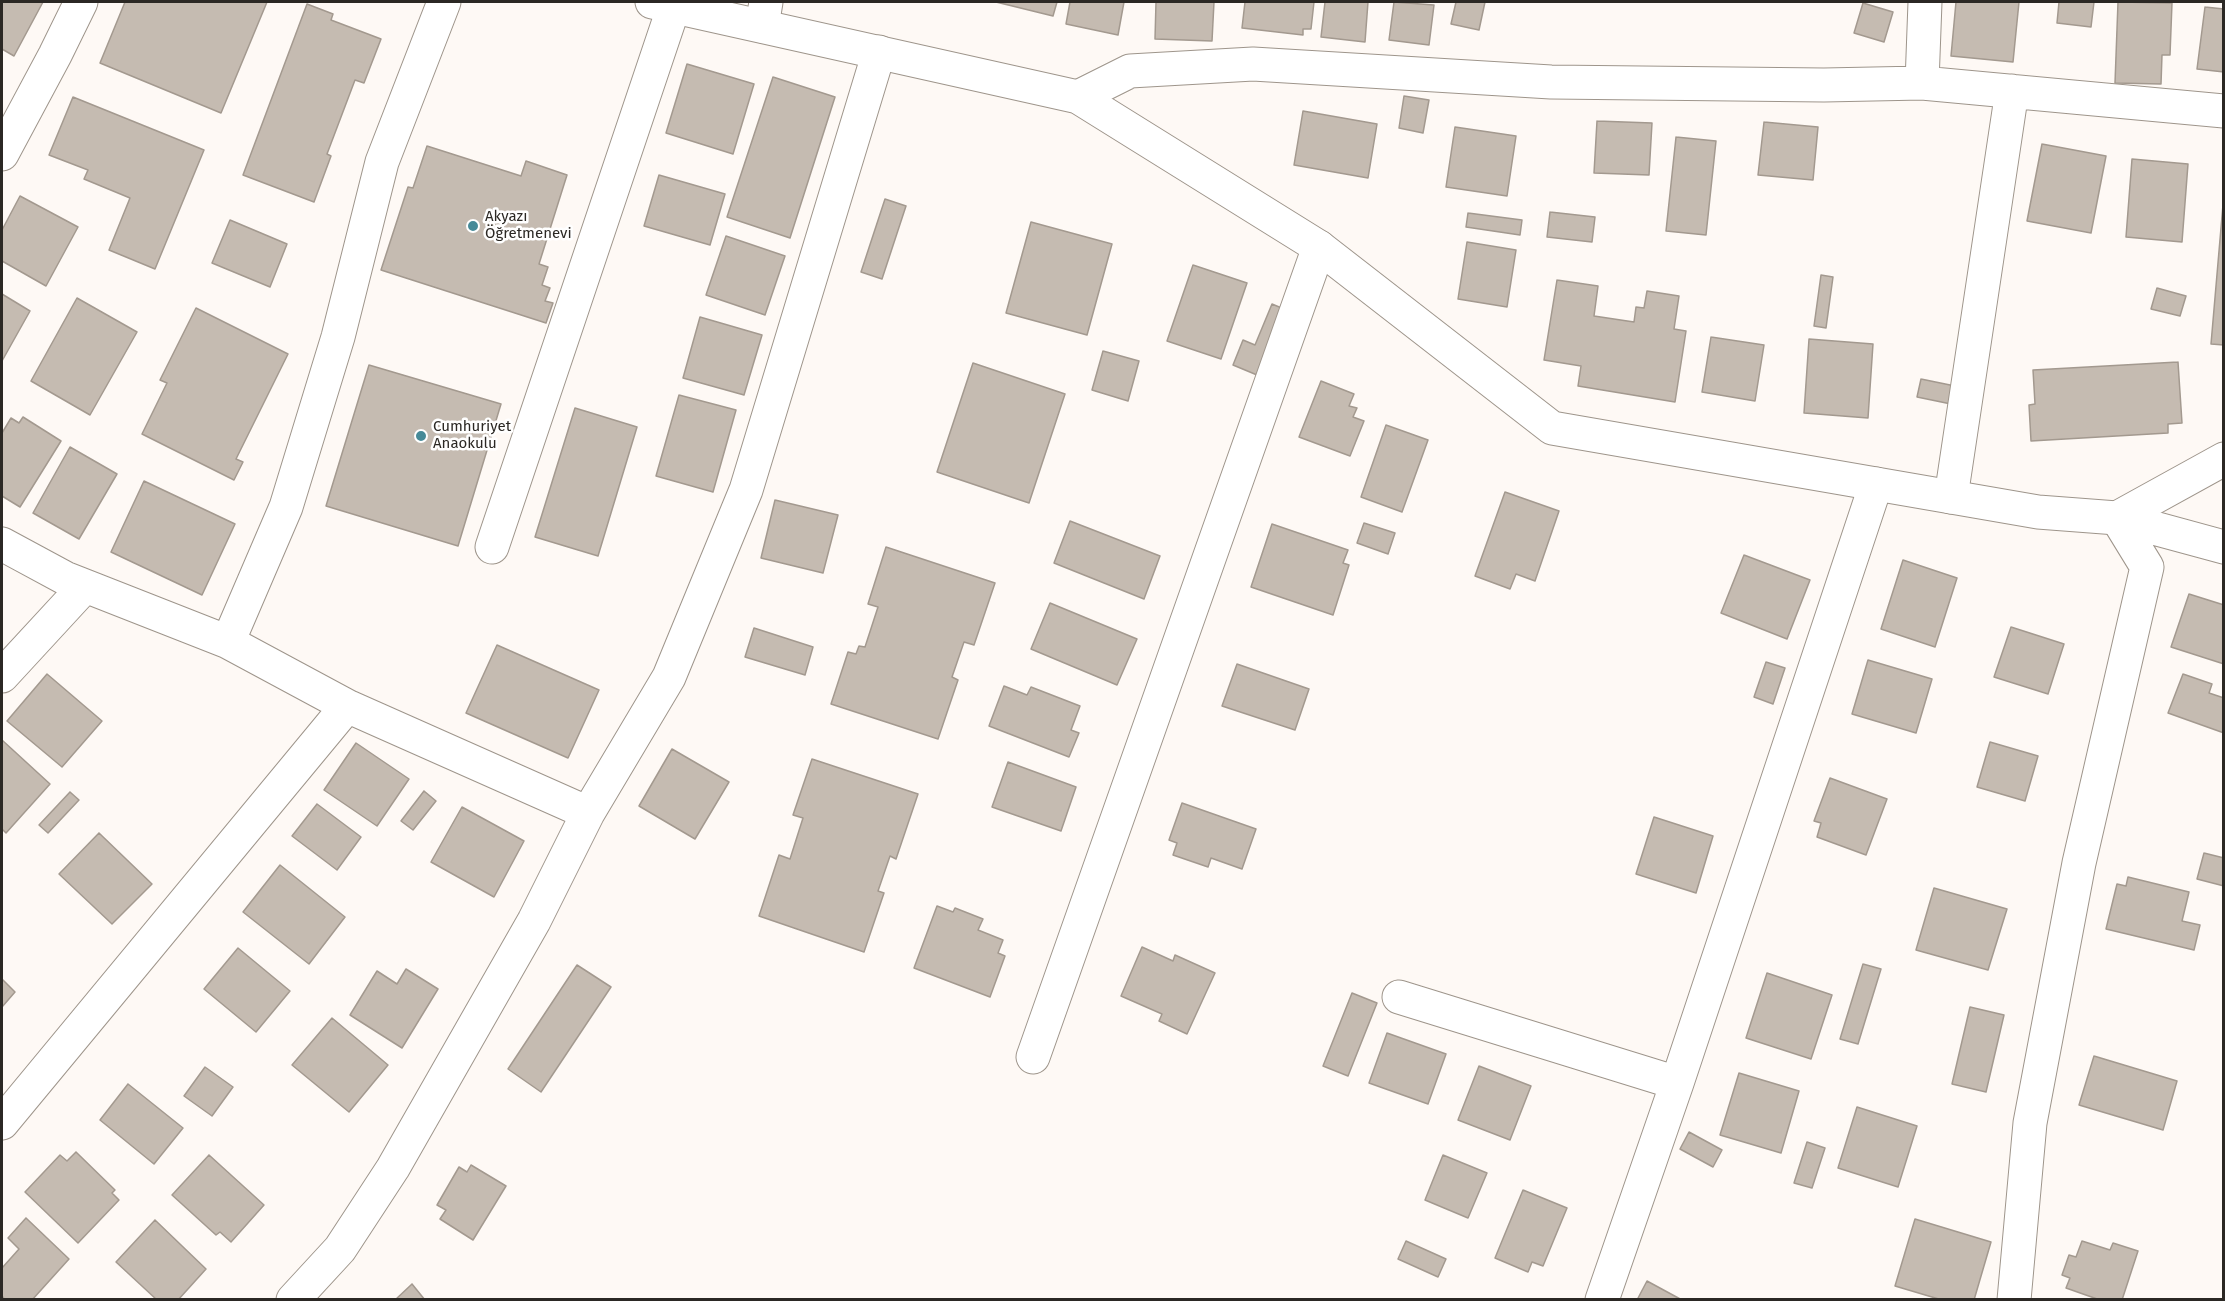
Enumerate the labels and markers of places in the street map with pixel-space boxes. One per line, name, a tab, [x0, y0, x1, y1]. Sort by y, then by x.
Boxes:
place label: Akyazı Öğretmenevi	[485, 208, 572, 243]
marker: Akyazı Öğretmenevi	[466, 219, 480, 233]
place label: Cumhuriyet Anaokulu	[433, 418, 511, 453]
marker: Cumhuriyet Anaokulu	[414, 429, 428, 443]

